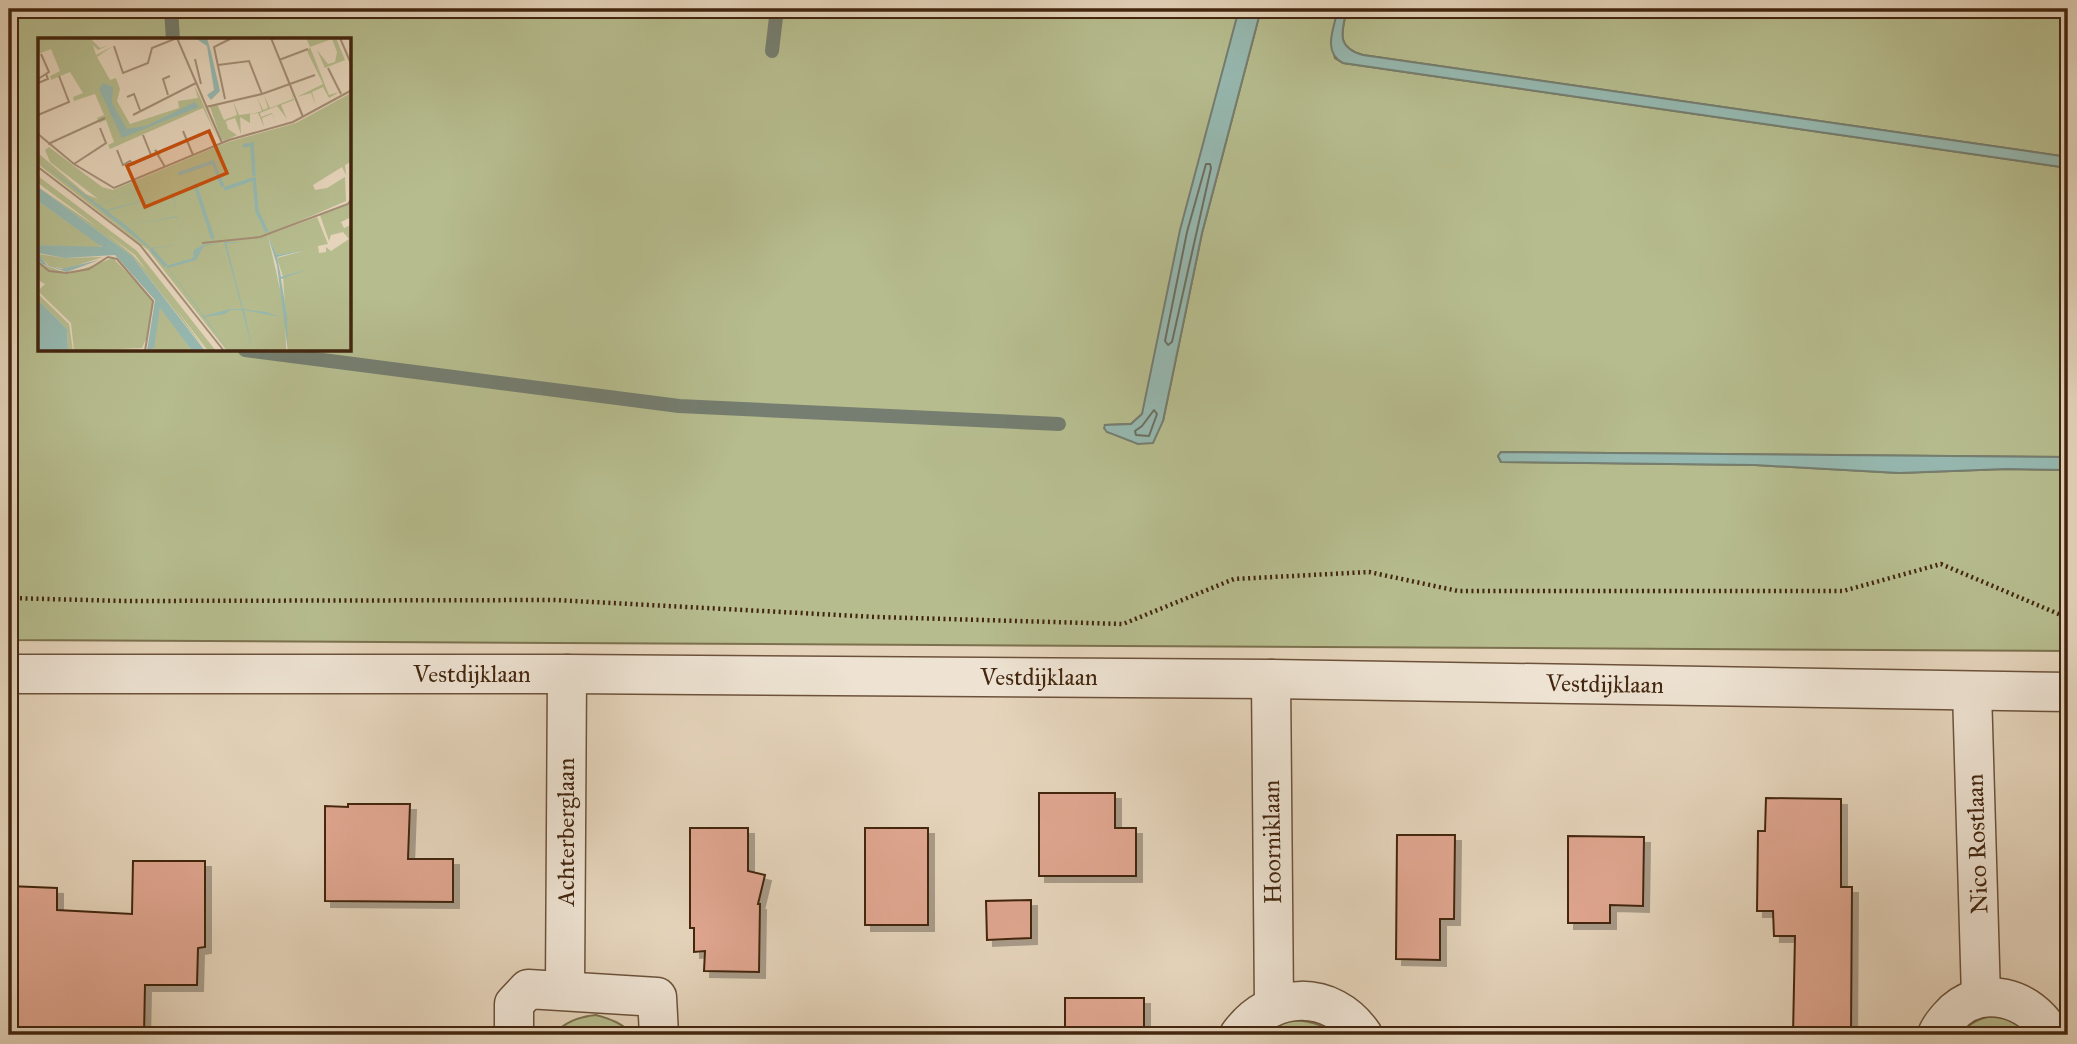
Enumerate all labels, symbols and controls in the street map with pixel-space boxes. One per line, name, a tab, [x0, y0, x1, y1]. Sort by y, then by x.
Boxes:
inset map	[38, 38, 352, 352]
street label: Vestdijklaan	[412, 659, 531, 689]
street label: Vestdijklaan	[979, 662, 1098, 692]
street label: Vestdijklaan	[1545, 668, 1664, 700]
street label: Achterberglaan	[551, 758, 581, 907]
street label: Nico Rostlaan	[1960, 773, 1994, 915]
street label: Hoorniklaan	[1256, 780, 1288, 904]

